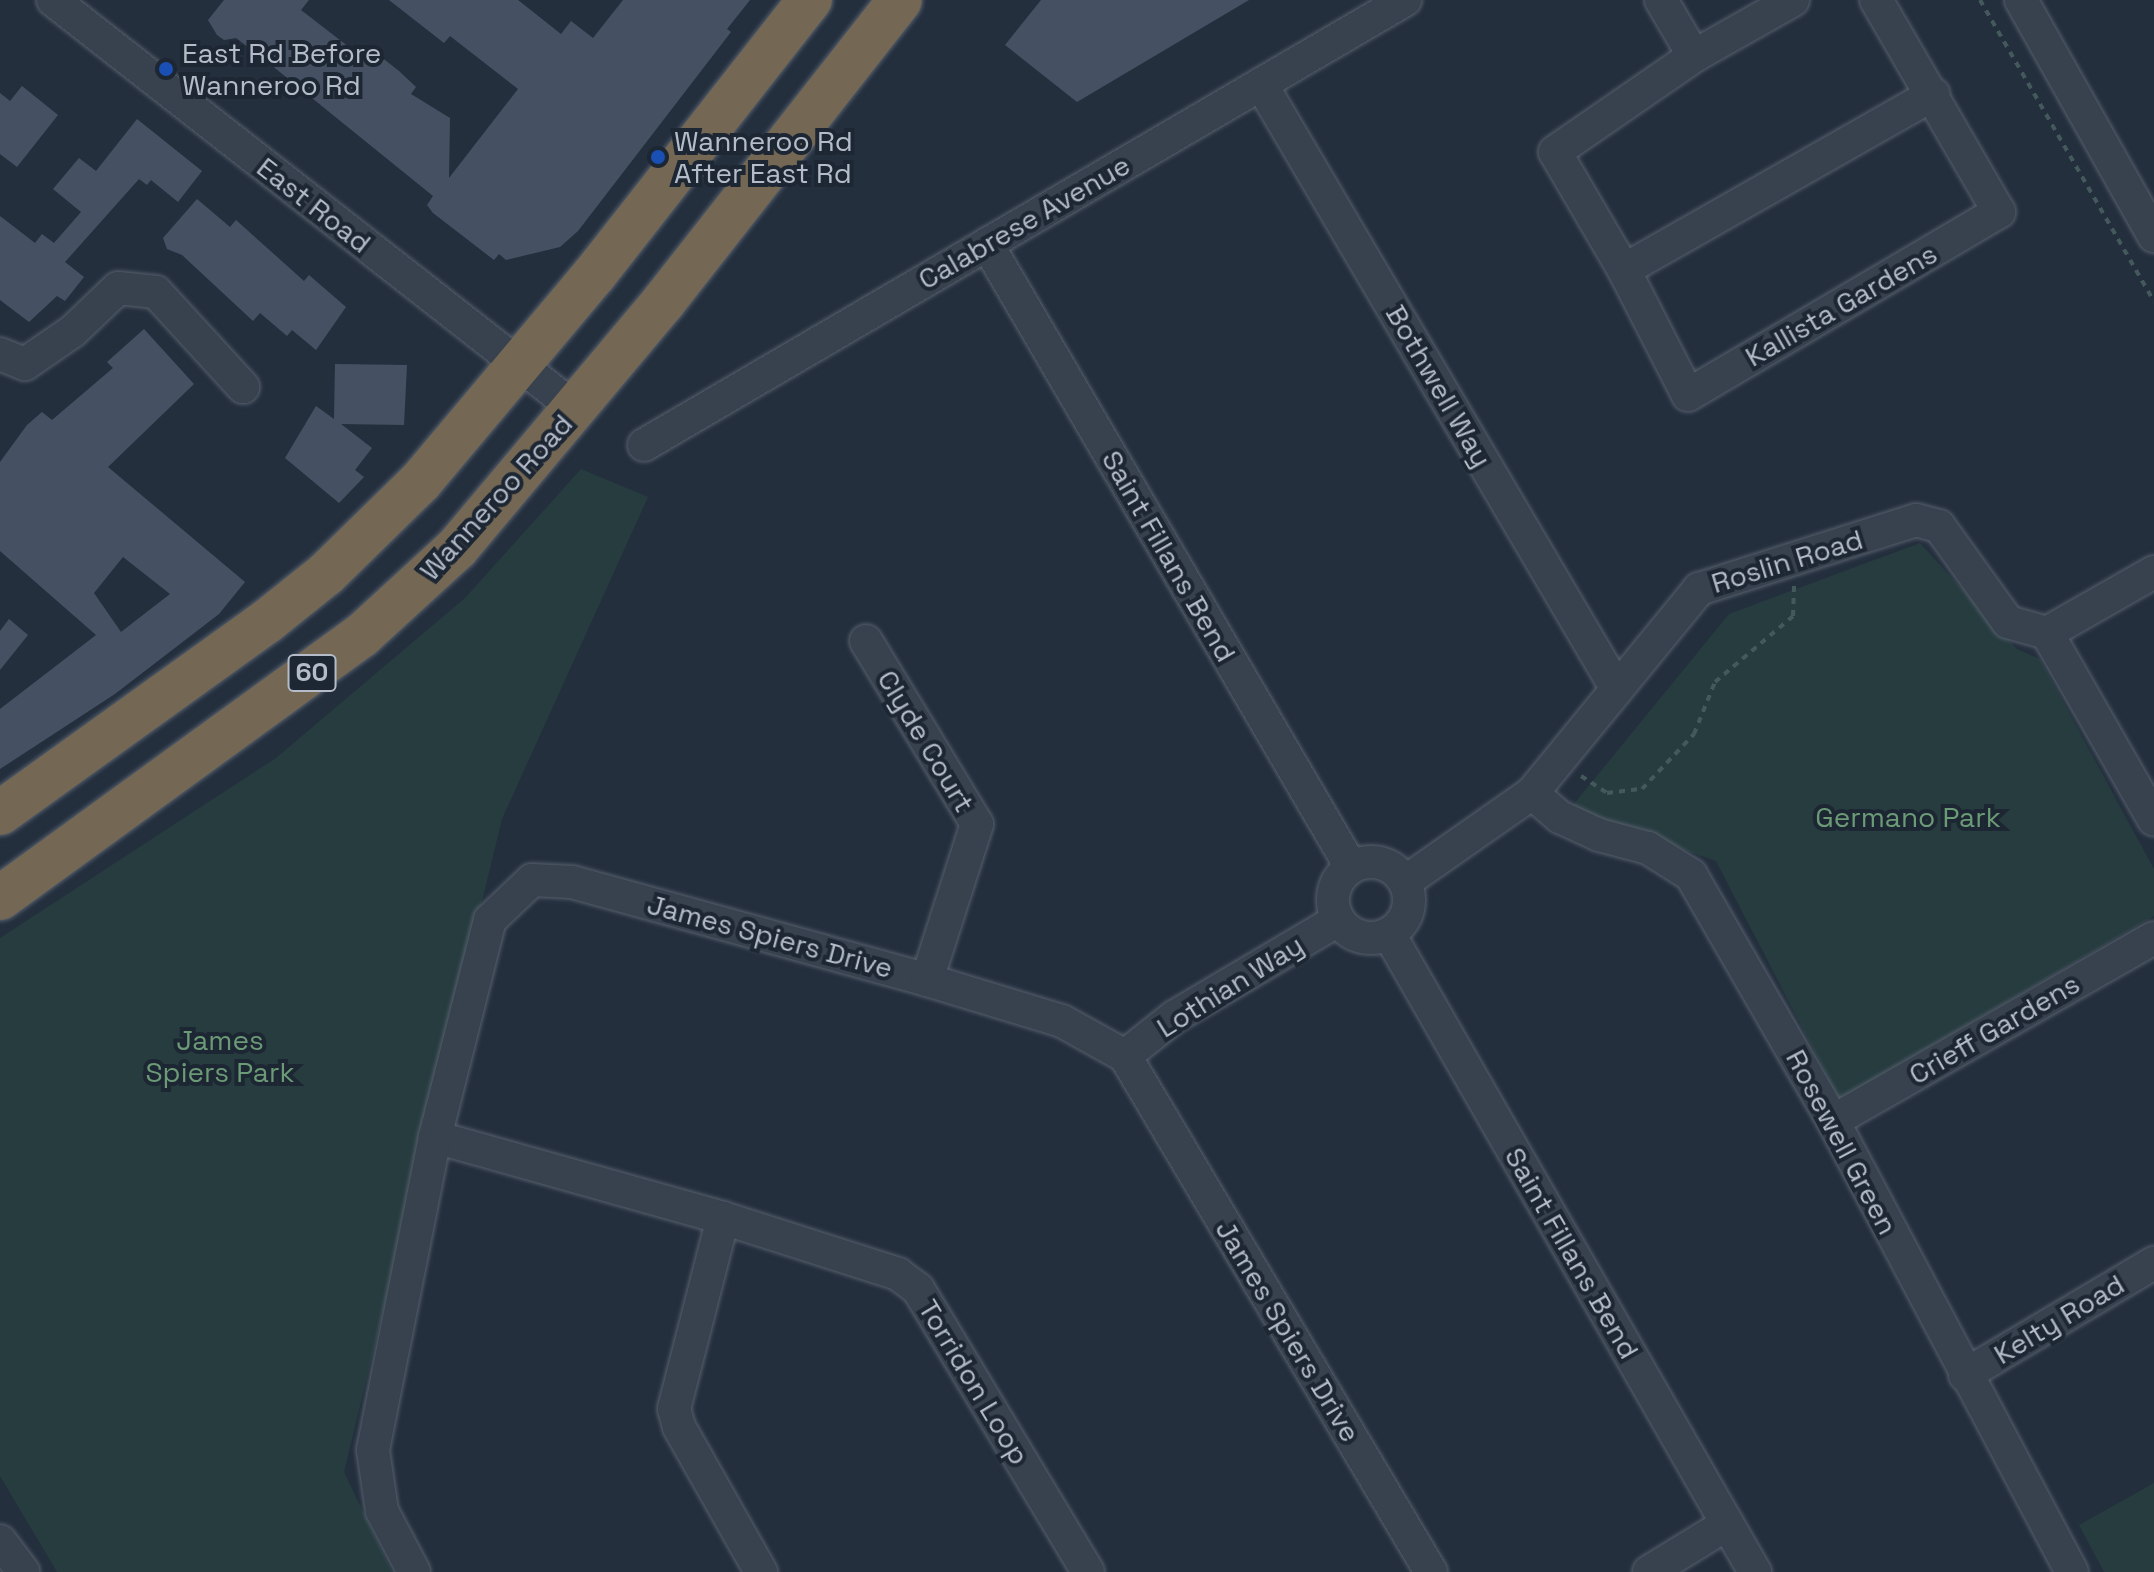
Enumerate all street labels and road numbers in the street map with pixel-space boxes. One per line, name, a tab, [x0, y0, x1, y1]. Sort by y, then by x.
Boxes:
street label: Calabrese Avenue	[912, 148, 1136, 296]
street label: East Road	[250, 150, 378, 260]
street label: Kallista Gardens	[1739, 237, 1943, 373]
street label: Bothwell Way	[1379, 299, 1499, 473]
street label: Wanneroo Road	[413, 407, 579, 587]
street label: Saint Fillans Bend	[1095, 444, 1243, 668]
street label: Roslin Road	[1707, 522, 1867, 600]
road number: 60	[286, 651, 338, 695]
street label: Clyde Court	[870, 664, 982, 818]
street label: James Spiers Drive	[644, 887, 896, 985]
street label: Lothian Way	[1151, 928, 1309, 1044]
street label: Crieff Gardens	[1903, 967, 2085, 1091]
street label: Rosewell Green	[1779, 1044, 1905, 1240]
street label: Saint Fillans Bend	[1498, 1141, 1646, 1365]
street label: James Spiers Drive	[1209, 1214, 1367, 1448]
street label: Kelty Road	[1988, 1267, 2130, 1371]
street label: Torridon Loop	[912, 1293, 1036, 1471]

